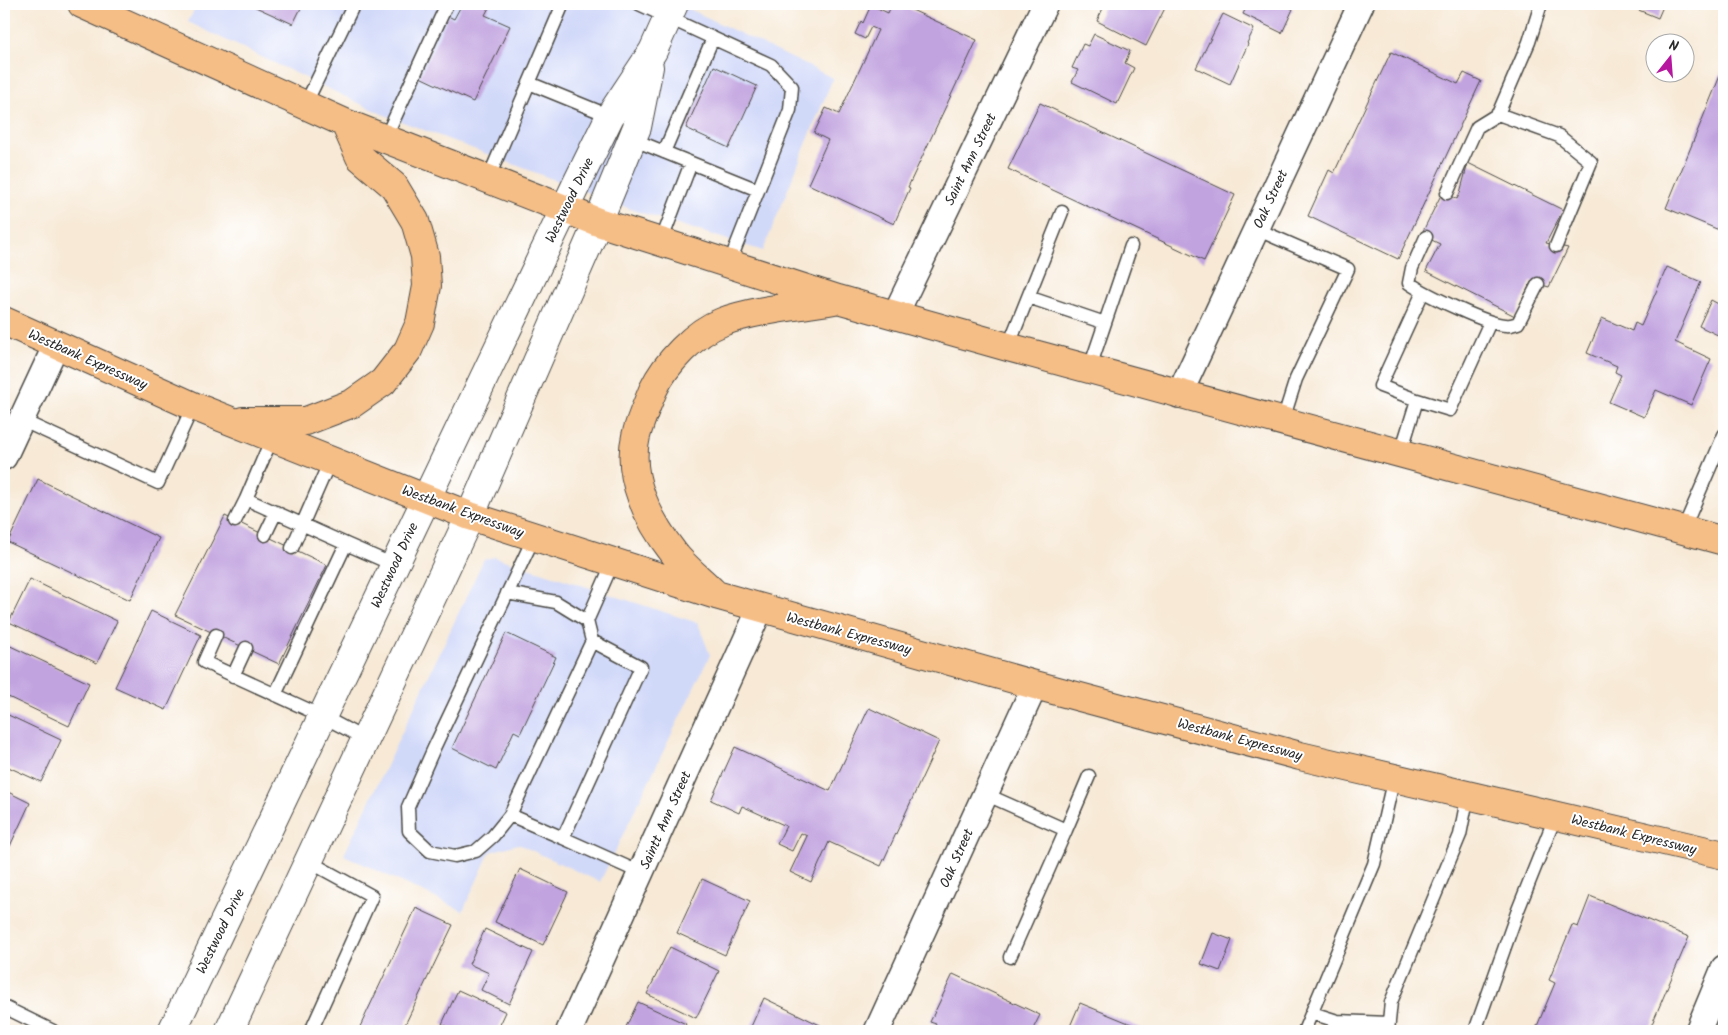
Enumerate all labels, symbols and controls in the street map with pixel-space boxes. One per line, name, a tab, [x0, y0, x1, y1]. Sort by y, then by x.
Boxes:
north arrow	[1646, 32, 1696, 82]
text: N	[1666, 35, 1681, 58]
street label: Saint Ann Street	[939, 109, 1003, 209]
street label: Westwood Drive	[540, 153, 600, 247]
street label: Oak Street	[1248, 166, 1294, 233]
street label: Westbank Expressway	[24, 324, 151, 396]
street label: Westbank Expressway	[399, 480, 527, 544]
street label: Westwood Drive	[365, 518, 425, 612]
street label: Westbank Expressway	[784, 607, 914, 661]
street label: Westbank Expressway	[1175, 713, 1305, 767]
street label: Saintt Ann Street	[634, 767, 698, 873]
street label: Westbank Expressway	[1569, 809, 1699, 861]
street label: Oak Street	[934, 825, 980, 892]
street label: Westwood Drive	[191, 884, 251, 978]

